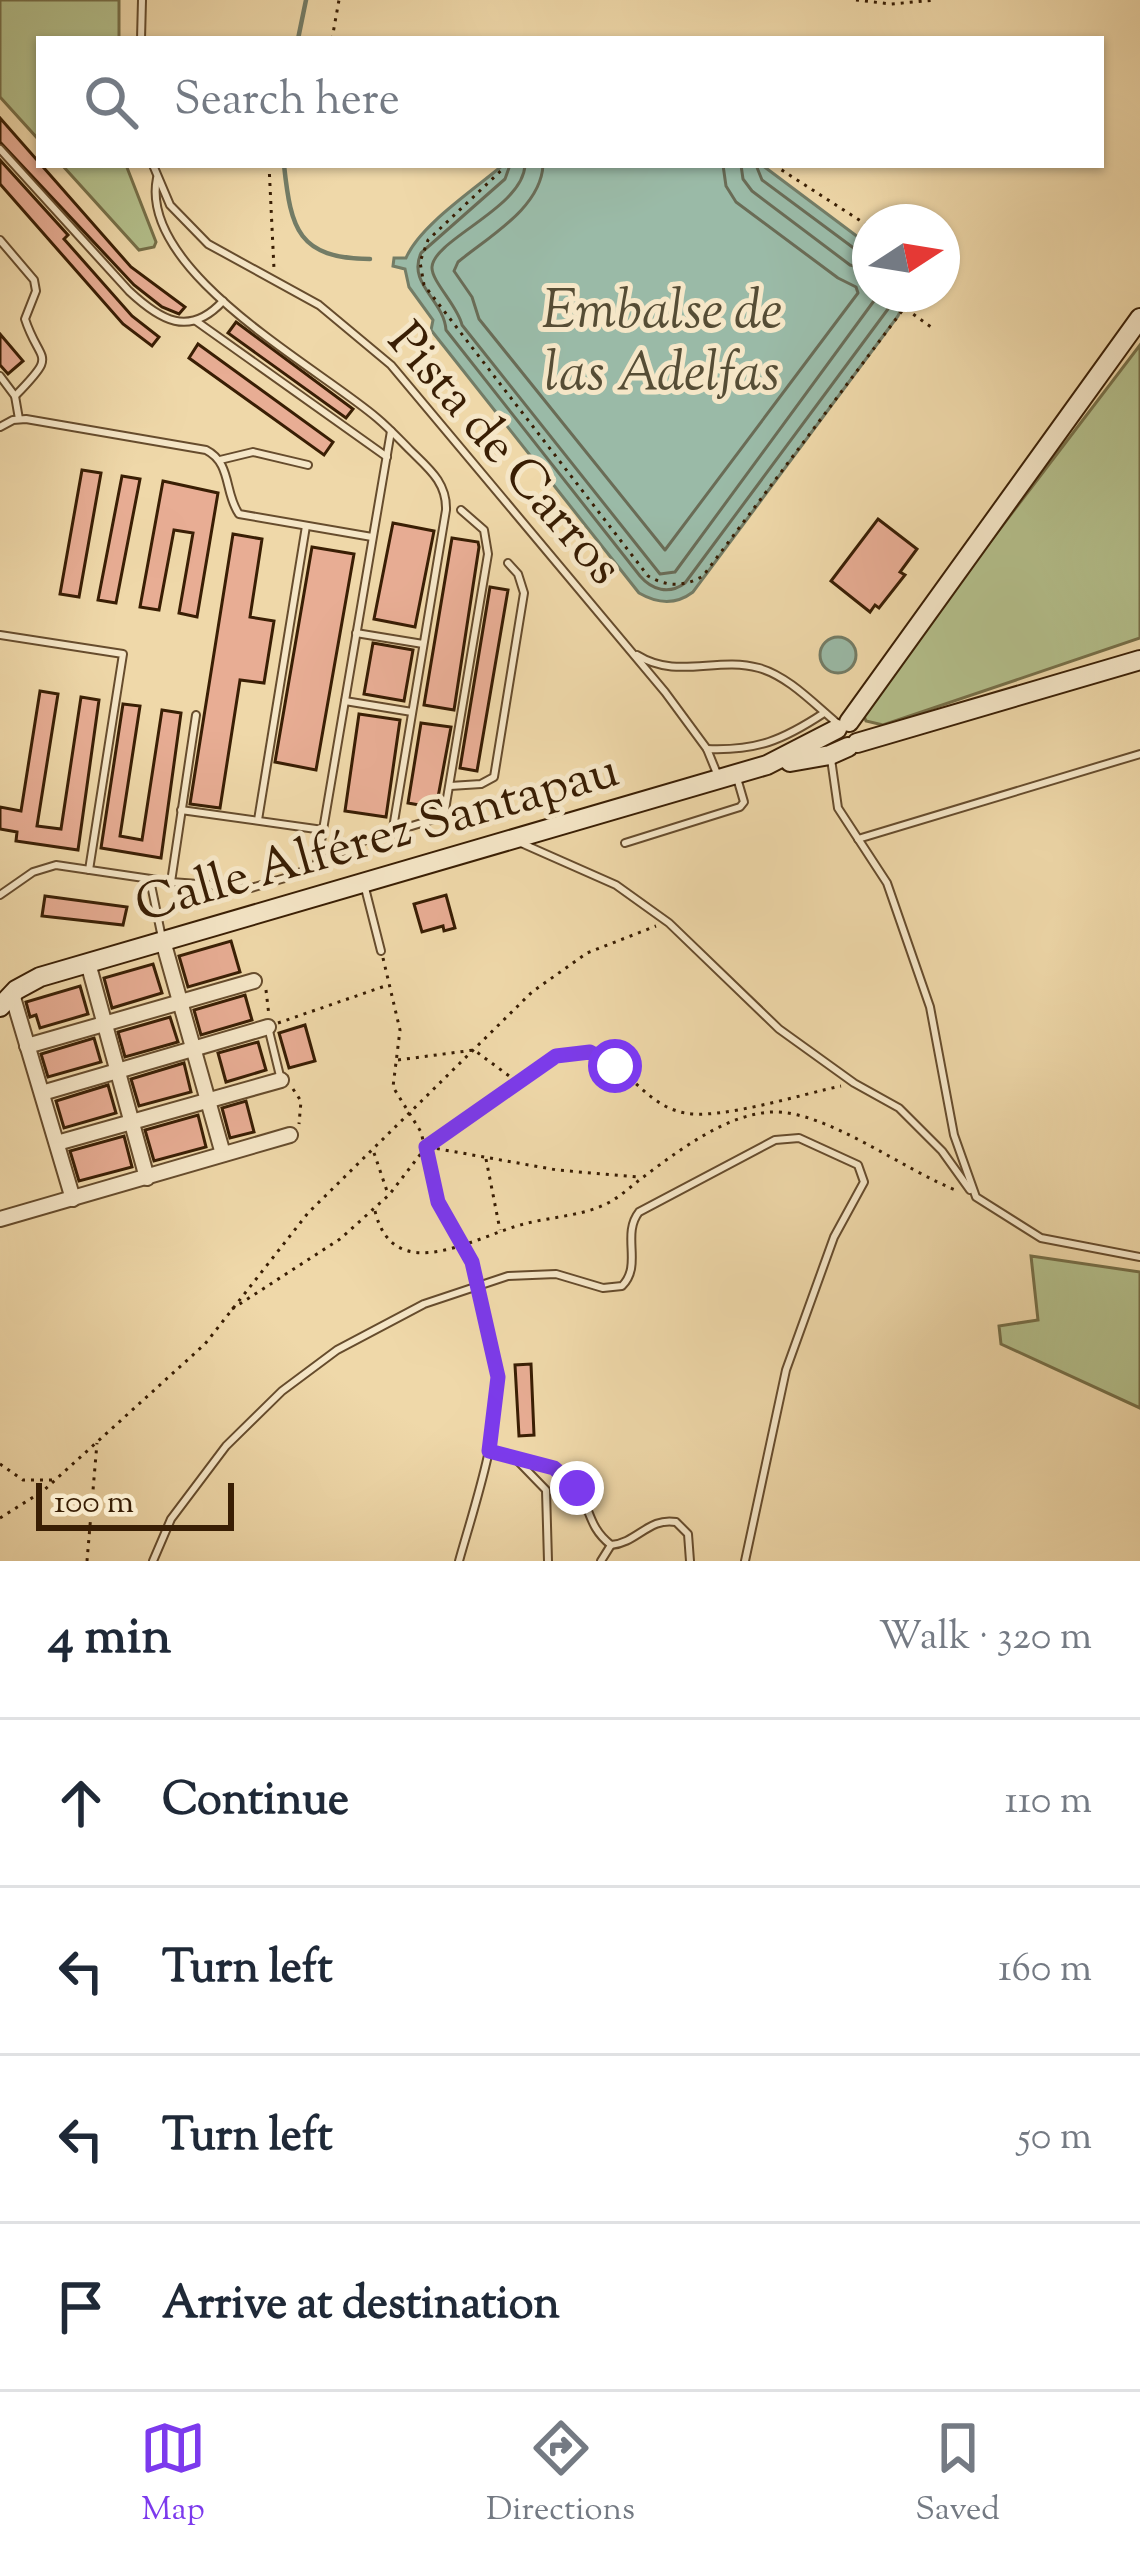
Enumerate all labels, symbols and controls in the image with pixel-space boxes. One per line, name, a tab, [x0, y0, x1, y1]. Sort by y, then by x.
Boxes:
search box	[36, 36, 1104, 168]
icon: search	[78, 69, 144, 135]
text: Search here	[174, 70, 400, 135]
north arrow	[852, 204, 960, 312]
water label: Embalse de las Adelfas	[541, 275, 783, 415]
street label: Pista de Carros	[368, 308, 638, 603]
street label: Calle Alférez Santapau	[127, 736, 628, 944]
route start	[588, 1039, 642, 1093]
route end	[550, 1461, 604, 1515]
scale bar	[36, 1477, 234, 1530]
text: 100 m	[54, 1480, 134, 1528]
text: 4 min	[48, 1603, 171, 1676]
text: Walk · 320 m	[879, 1611, 1092, 1667]
icon: ahead	[48, 1770, 114, 1836]
text: Continue	[162, 1770, 349, 1835]
text: 110 m	[1005, 1775, 1092, 1831]
icon: left	[48, 1938, 114, 2004]
text: Turn left	[162, 1938, 333, 2003]
text: 160 m	[998, 1943, 1092, 1999]
icon: left	[48, 2106, 114, 2172]
text: Turn left	[162, 2106, 333, 2171]
text: 50 m	[1017, 2111, 1092, 2167]
icon: arrive	[48, 2274, 114, 2340]
text: Arrive at destination	[162, 2274, 560, 2339]
tab: Map	[140, 2415, 206, 2535]
tab: Directions	[486, 2415, 635, 2535]
tab: Saved	[915, 2415, 1000, 2535]

